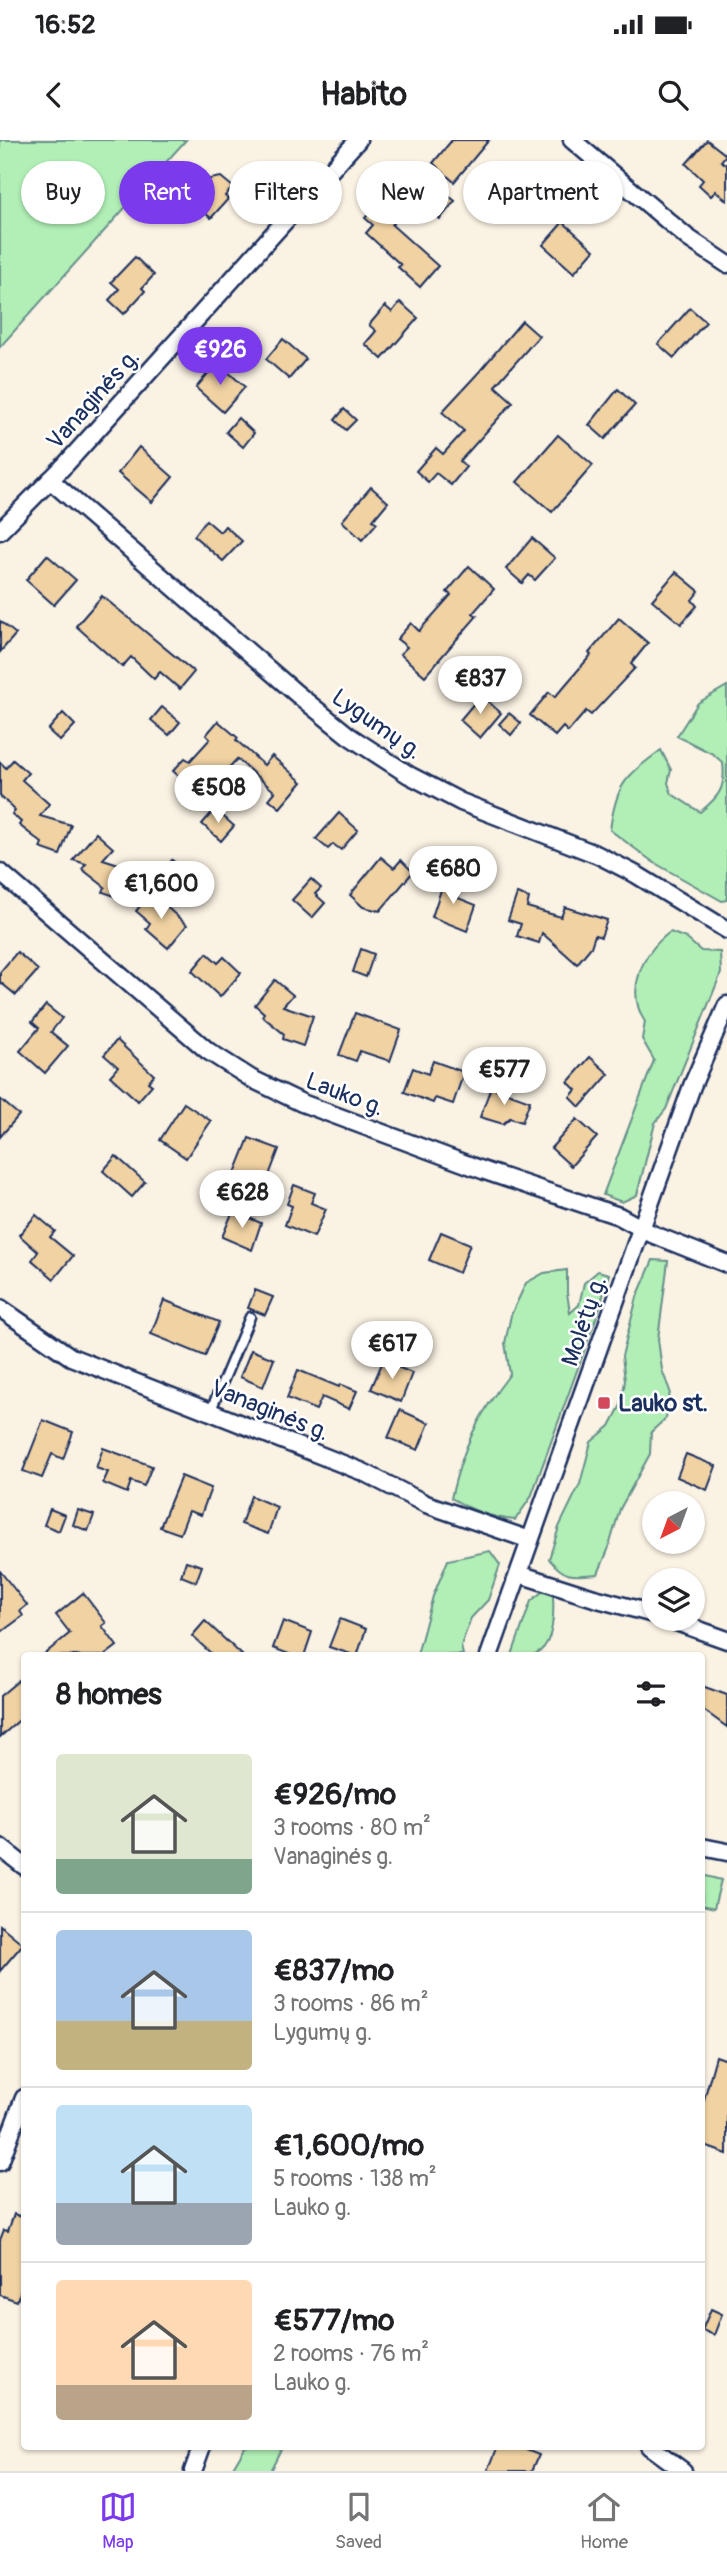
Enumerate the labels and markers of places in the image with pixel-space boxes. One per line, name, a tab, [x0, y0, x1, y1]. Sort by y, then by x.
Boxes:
pin: €926	[179, 328, 261, 387]
pin: €837	[439, 656, 521, 716]
pin: €508	[177, 766, 259, 825]
pin: €680	[412, 846, 494, 906]
pin: €1,600	[104, 862, 218, 921]
pin: €577	[463, 1048, 545, 1107]
pin: €628	[201, 1170, 283, 1230]
pin: €617	[351, 1322, 433, 1381]
place label: Lauko st.	[618, 1389, 708, 1418]
marker: Lauko st.	[596, 1395, 612, 1411]

